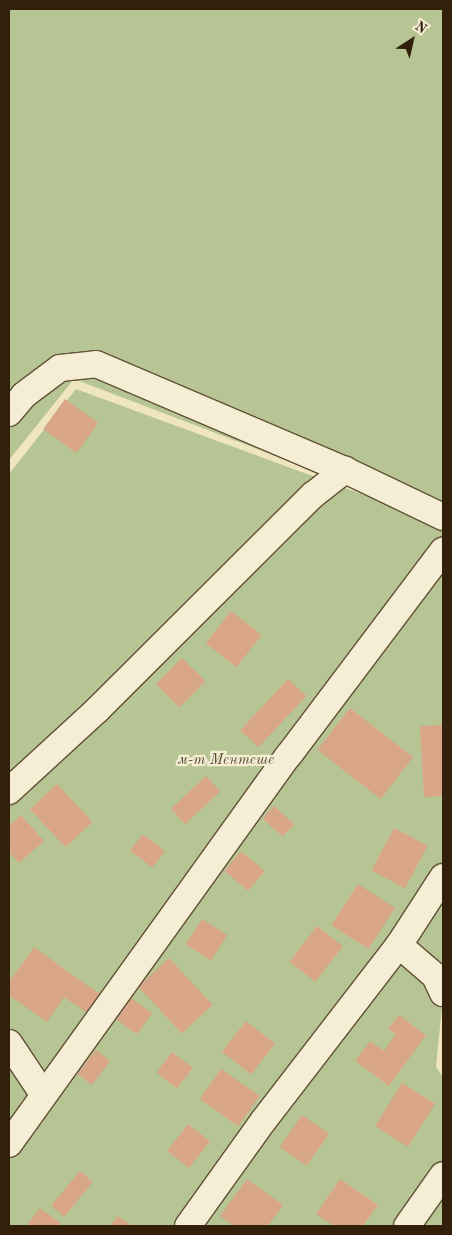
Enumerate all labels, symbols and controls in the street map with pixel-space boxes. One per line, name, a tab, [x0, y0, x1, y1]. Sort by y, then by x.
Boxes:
north arrow	[387, 15, 437, 65]
text: N	[412, 19, 429, 37]
park label: м-т Ментeше	[178, 752, 274, 770]

